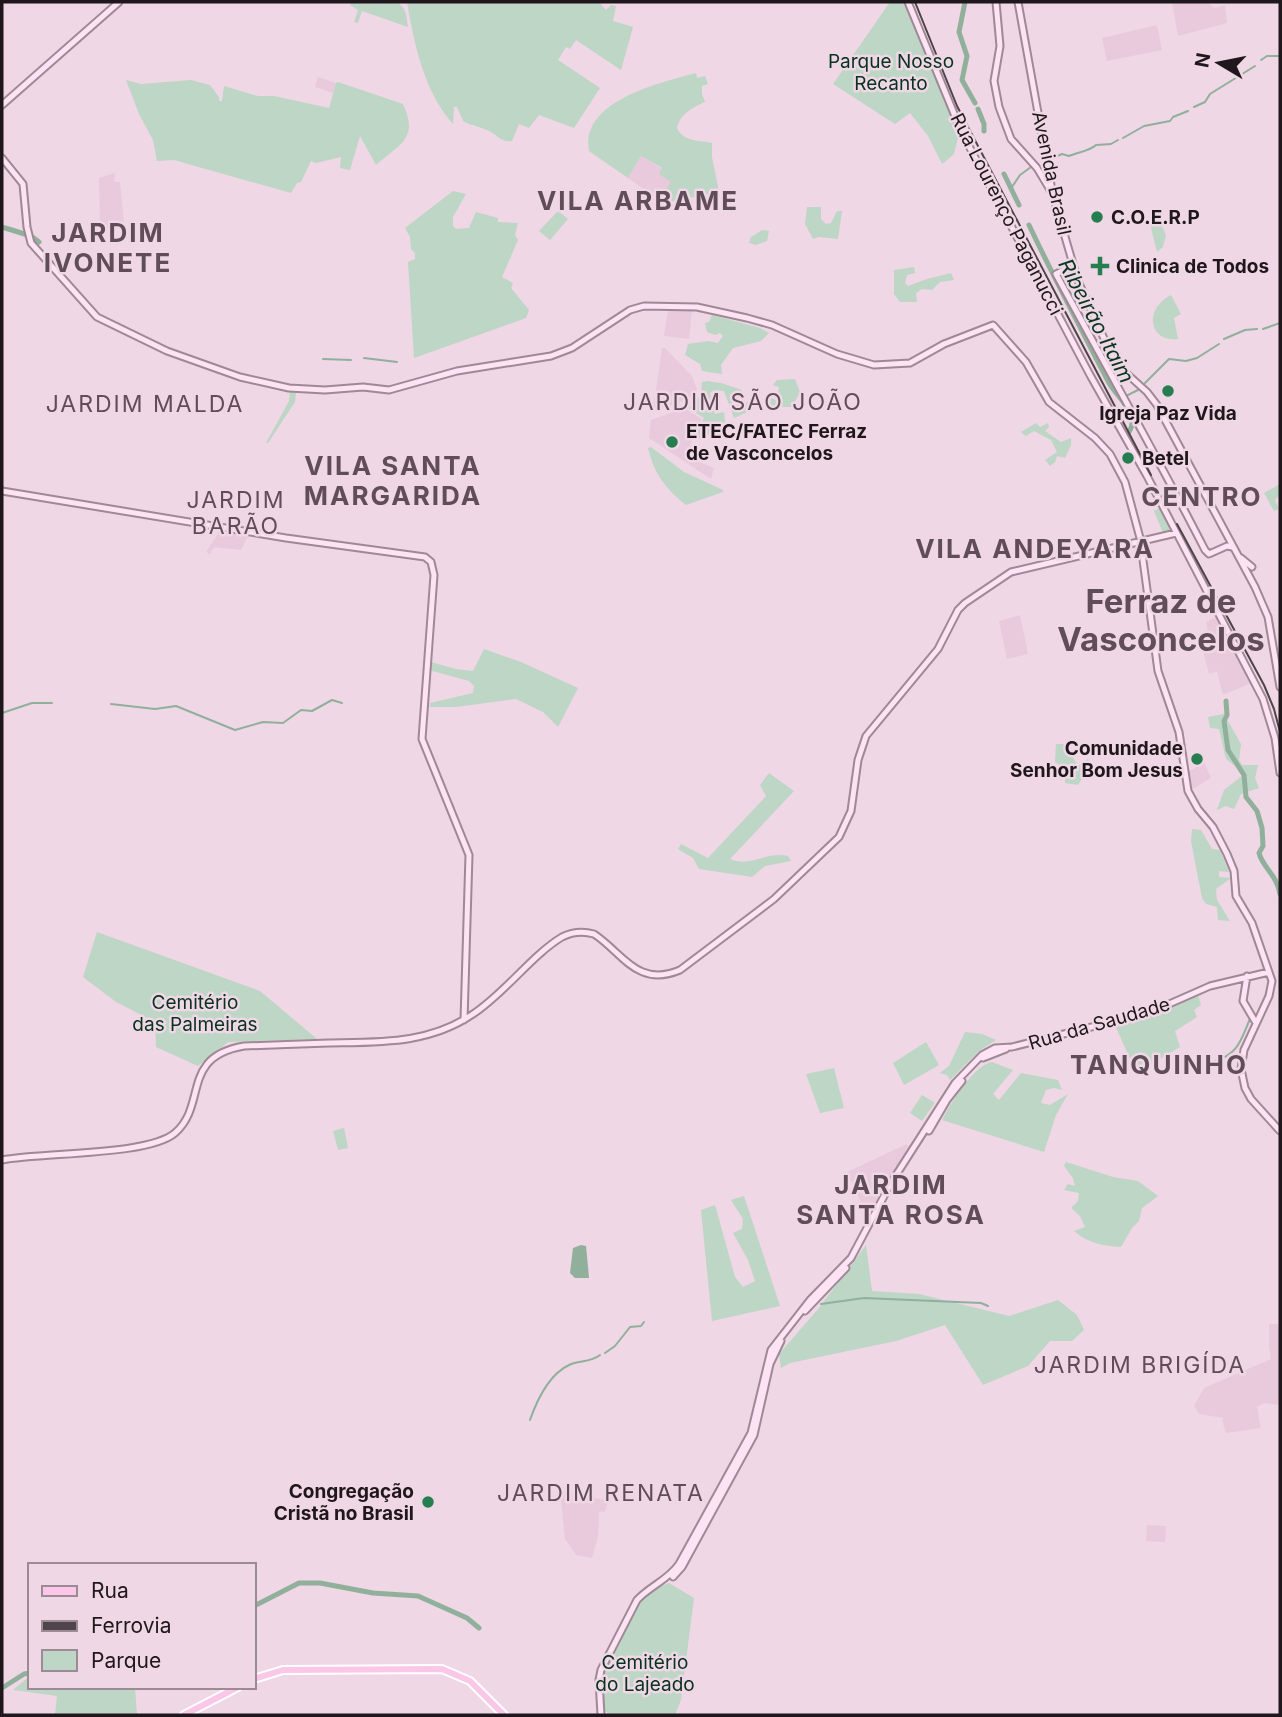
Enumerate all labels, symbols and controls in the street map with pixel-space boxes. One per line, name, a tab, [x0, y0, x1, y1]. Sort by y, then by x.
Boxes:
north arrow	[1184, 28, 1254, 98]
park label: Parque Nosso Recanto	[828, 50, 954, 95]
text: N	[1190, 51, 1215, 69]
street label: Rua Lourenço Paganucci	[946, 109, 1068, 319]
street label: Avenida Brasil	[1027, 109, 1076, 237]
district label: VILA ARBAME	[537, 185, 739, 216]
place label: C.O.E.R.P	[1111, 206, 1200, 229]
marker: C.O.E.R.P	[1089, 209, 1105, 225]
district label: JARDIM IVONETE	[44, 217, 172, 278]
water label: Ribeirão Itaim	[1053, 254, 1140, 387]
place label: Clinica de Todos	[1116, 255, 1269, 278]
marker: Clinica de Todos	[1090, 256, 1110, 276]
marker: Igreja Paz Vida	[1160, 383, 1176, 399]
district label: JARDIM SÃO JOÃO	[623, 388, 863, 416]
district label: JARDIM MALDA	[46, 390, 244, 418]
place label: Igreja Paz Vida	[1099, 402, 1237, 425]
place label: ETEC/FATEC Ferraz de Vasconcelos	[686, 420, 867, 465]
marker: ETEC/FATEC Ferraz de Vasconcelos	[664, 434, 680, 450]
place label: Betel	[1142, 447, 1189, 470]
district label: VILA SANTA MARGARIDA	[304, 450, 482, 511]
marker: Betel	[1120, 450, 1136, 466]
district label: CENTRO	[1141, 481, 1263, 512]
district label: JARDIM BARÃO	[187, 486, 285, 540]
district label: VILA ANDEYARA	[915, 533, 1155, 564]
district label: Ferraz de Vasconcelos	[1057, 581, 1265, 659]
place label: Comunidade Senhor Bom Jesus	[1010, 737, 1183, 782]
marker: Comunidade Senhor Bom Jesus	[1189, 751, 1205, 767]
park label: Cemitério das Palmeiras	[132, 991, 258, 1036]
street label: Rua da Saudade	[1026, 992, 1173, 1055]
district label: TANQUINHO	[1070, 1049, 1248, 1080]
district label: JARDIM SANTA ROSA	[796, 1169, 986, 1230]
district label: JARDIM BRIGÍDA	[1034, 1351, 1246, 1379]
district label: JARDIM RENATA	[497, 1479, 705, 1507]
place label: Congregação Cristã no Brasil	[274, 1480, 414, 1525]
marker: Congregação Cristã no Brasil	[420, 1494, 436, 1510]
legend	[28, 1563, 256, 1689]
text: Rua	[91, 1578, 129, 1603]
text: Ferrovia	[91, 1613, 171, 1638]
text: Parque	[91, 1648, 161, 1673]
park label: Cemitério do Lajeado	[595, 1651, 695, 1696]

